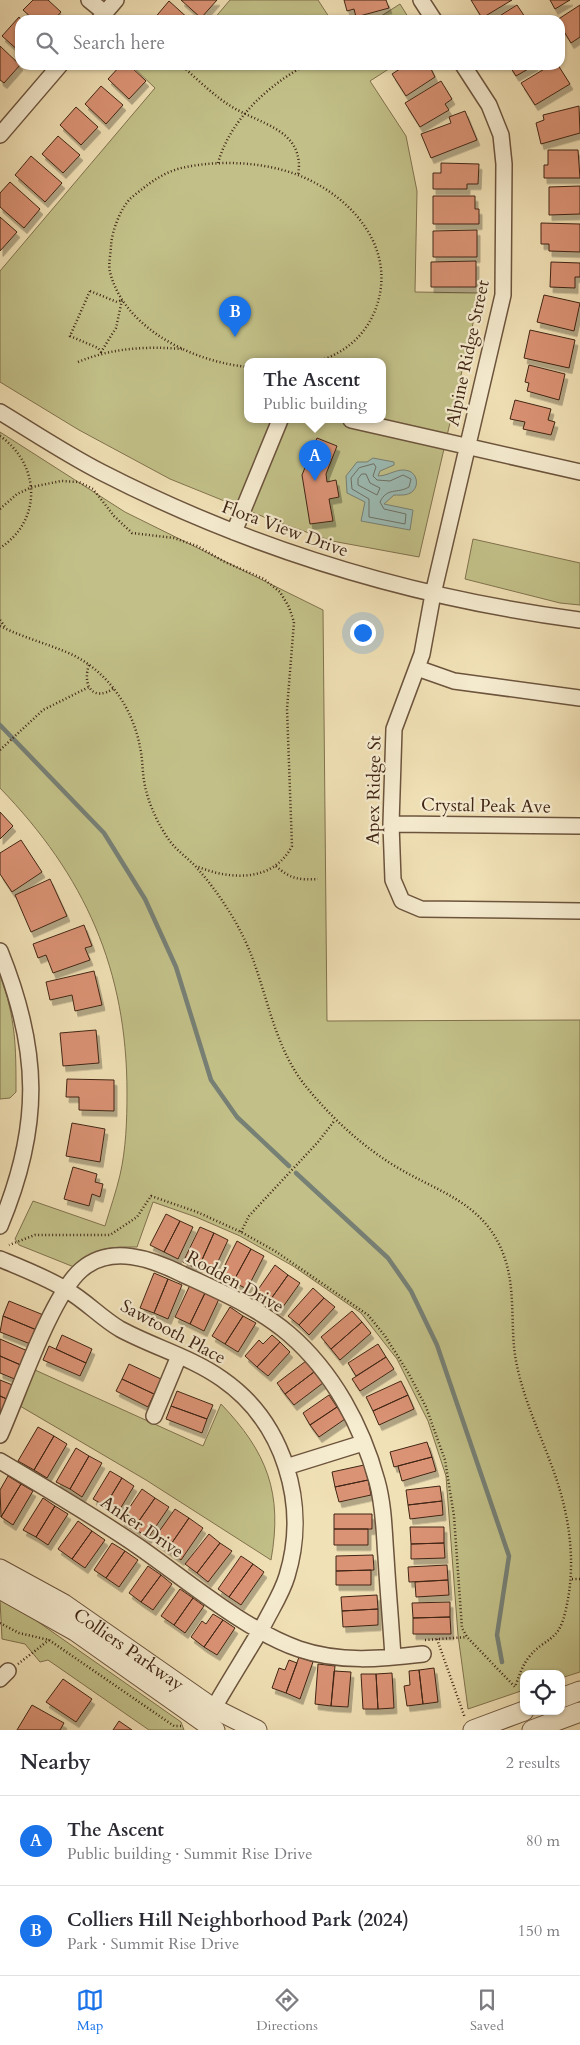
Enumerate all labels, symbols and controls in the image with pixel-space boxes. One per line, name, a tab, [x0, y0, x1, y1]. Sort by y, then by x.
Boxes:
search box	[15, 15, 565, 70]
icon: search	[33, 29, 61, 57]
text: Search here	[73, 30, 165, 56]
street label: Alpine Ridge Street	[440, 277, 496, 428]
pin: B	[219, 296, 251, 337]
popup	[244, 358, 386, 423]
text: The Ascent	[263, 367, 360, 393]
text: Public building	[263, 393, 367, 415]
pin: A	[299, 440, 331, 481]
street label: Flora View Drive	[218, 495, 352, 563]
your location	[350, 620, 376, 646]
street label: Apex Ridge St	[361, 735, 387, 845]
street label: Crystal Peak Ave	[421, 792, 551, 820]
street label: Rodden Drive	[182, 1245, 288, 1319]
street label: Sawtooth Place	[116, 1294, 230, 1370]
street label: Anker Drive	[95, 1490, 189, 1564]
street label: Colliers Parkway	[68, 1602, 190, 1697]
map controls	[520, 1670, 565, 1715]
button: locate	[520, 1670, 565, 1715]
text: Nearby	[20, 1748, 91, 1777]
text: 2 results	[506, 1752, 560, 1774]
text: The Ascent	[67, 1817, 164, 1843]
text: A	[30, 1830, 42, 1852]
text: 80 m	[526, 1830, 560, 1852]
text: Public building · Summit Rise Drive	[67, 1843, 313, 1865]
text: Colliers Hill Neighborhood Park (2024)	[67, 1907, 409, 1933]
text: B	[30, 1920, 42, 1942]
text: 150 m	[518, 1920, 560, 1942]
text: Park · Summit Rise Drive	[67, 1933, 239, 1955]
tab: Map	[76, 1986, 104, 2035]
tab: Directions	[256, 1986, 318, 2035]
tab: Saved	[470, 1986, 504, 2035]

